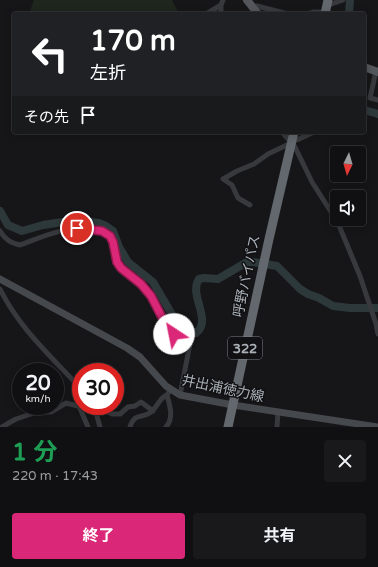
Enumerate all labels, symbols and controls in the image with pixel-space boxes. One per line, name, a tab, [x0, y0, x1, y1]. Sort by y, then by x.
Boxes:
text: 170 m	[90, 24, 176, 58]
icon: left	[24, 28, 76, 80]
text: 左折	[90, 62, 126, 84]
icon: arrive	[77, 104, 99, 126]
text: その先	[24, 108, 69, 126]
north arrow	[330, 146, 366, 182]
map controls	[330, 146, 366, 226]
button: sound	[330, 190, 366, 226]
pin	[60, 211, 94, 245]
icon: arrive	[66, 217, 88, 239]
street label: 呼野バイパス	[229, 233, 264, 319]
position arrow	[153, 313, 195, 355]
road number: 322	[228, 337, 262, 359]
speed limit sign: 30	[72, 363, 124, 415]
street label: 井出浦徳力線	[180, 371, 266, 406]
text: 20	[25, 372, 51, 396]
text: km/h	[25, 393, 51, 405]
text: 1 分	[12, 438, 57, 467]
button: close	[324, 440, 366, 482]
text: 220 m · 17:43	[12, 468, 98, 484]
button: 終了	[12, 513, 185, 559]
button: 共有	[193, 513, 366, 559]

